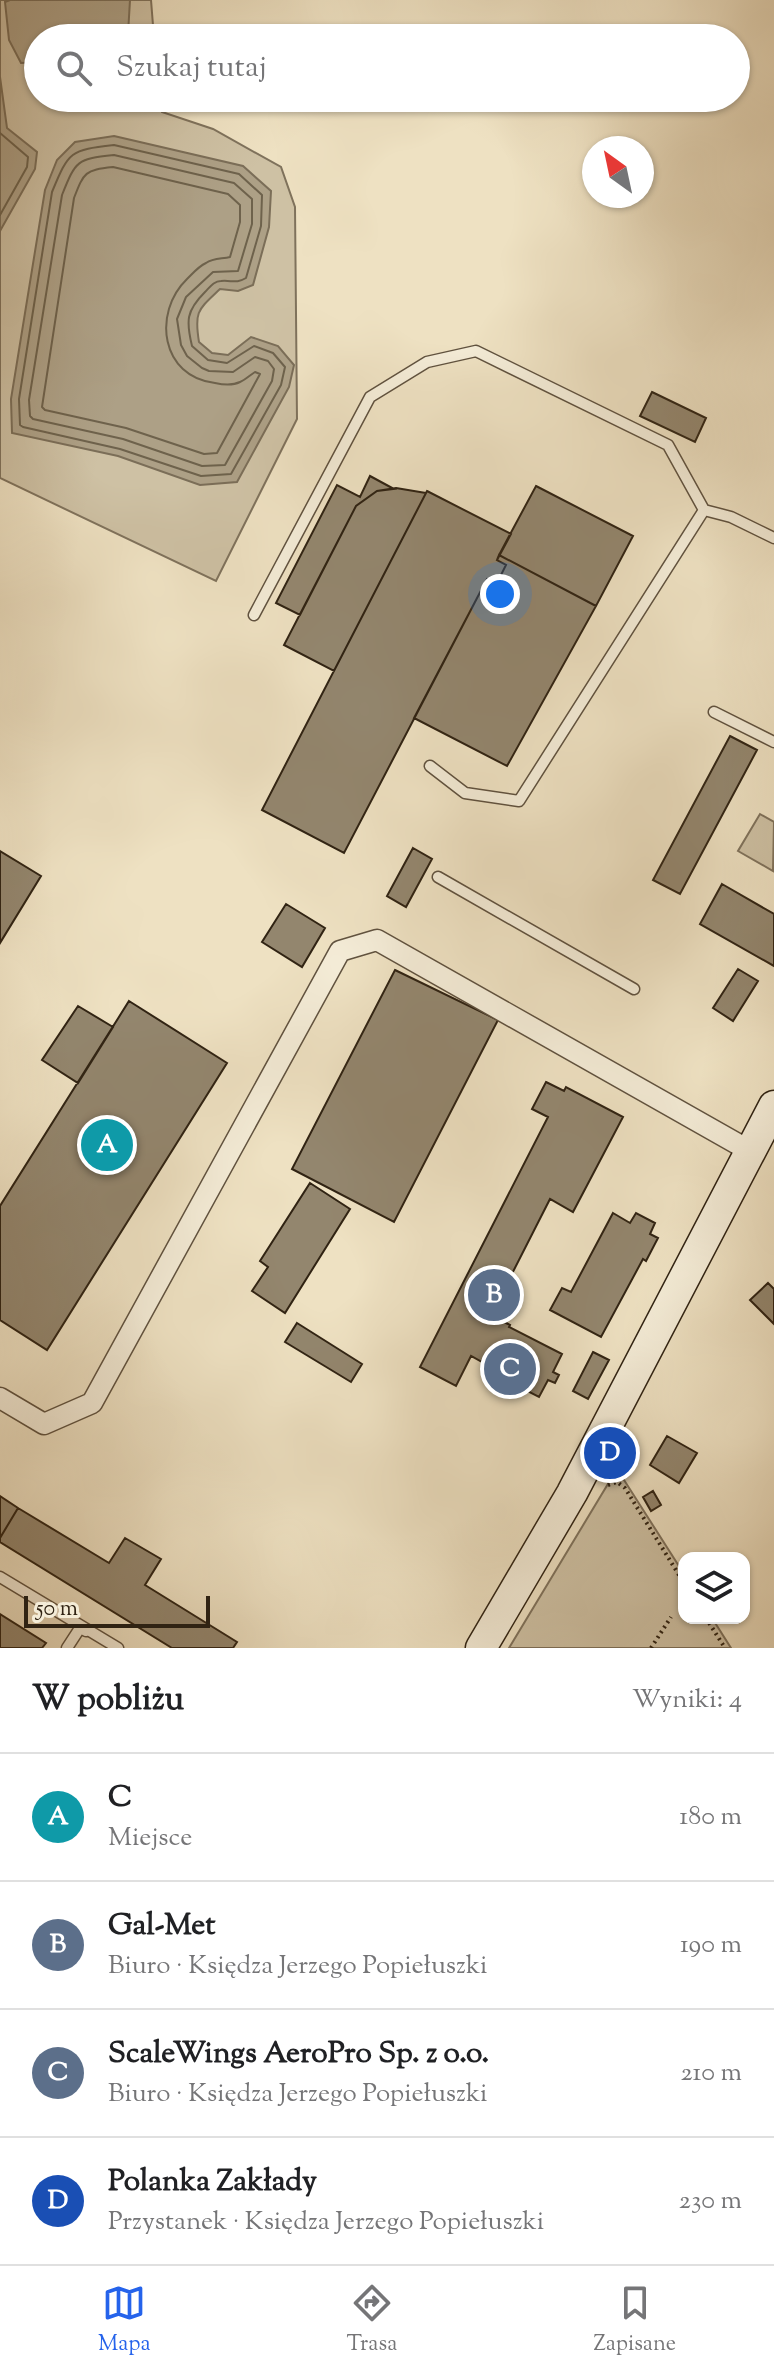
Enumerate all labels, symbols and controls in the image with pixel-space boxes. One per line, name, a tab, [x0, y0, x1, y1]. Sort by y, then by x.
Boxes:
search box	[24, 24, 750, 112]
icon: search	[52, 46, 96, 90]
text: Szukaj tutaj	[116, 47, 267, 90]
north arrow	[582, 136, 654, 208]
your location	[480, 574, 520, 614]
pin: A	[81, 1115, 133, 1175]
pin: B	[468, 1265, 520, 1325]
pin: C	[484, 1339, 536, 1399]
pin: D	[584, 1423, 636, 1483]
map controls	[678, 1552, 750, 1624]
button: layers	[678, 1552, 750, 1624]
scale bar	[24, 1592, 210, 1628]
text: 50 m	[36, 1594, 78, 1626]
text: W pobliżu	[32, 1676, 184, 1725]
text: Wyniki: 4	[632, 1682, 742, 1719]
text: C	[108, 1777, 132, 1820]
text: A	[47, 1799, 69, 1836]
text: 180 m	[679, 1799, 742, 1836]
text: Miejsce	[108, 1820, 192, 1857]
text: Gal-Met	[108, 1905, 215, 1948]
text: B	[50, 1927, 66, 1964]
text: 190 m	[680, 1927, 742, 1964]
text: Biuro · Księdza Jerzego Popiełuszki	[108, 1948, 487, 1985]
text: ScaleWings AeroPro Sp. z o.o.	[108, 2033, 489, 2076]
text: C	[48, 2055, 68, 2092]
text: 210 m	[680, 2055, 742, 2092]
text: Biuro · Księdza Jerzego Popiełuszki	[108, 2076, 487, 2113]
text: Polanka Zakłady	[108, 2161, 317, 2204]
text: D	[48, 2183, 68, 2220]
text: 230 m	[679, 2183, 742, 2220]
text: Przystanek · Księdza Jerzego Popiełuszki	[108, 2204, 544, 2241]
tab: Mapa	[98, 2281, 151, 2361]
tab: Trasa	[347, 2281, 397, 2361]
tab: Zapisane	[593, 2281, 676, 2361]

